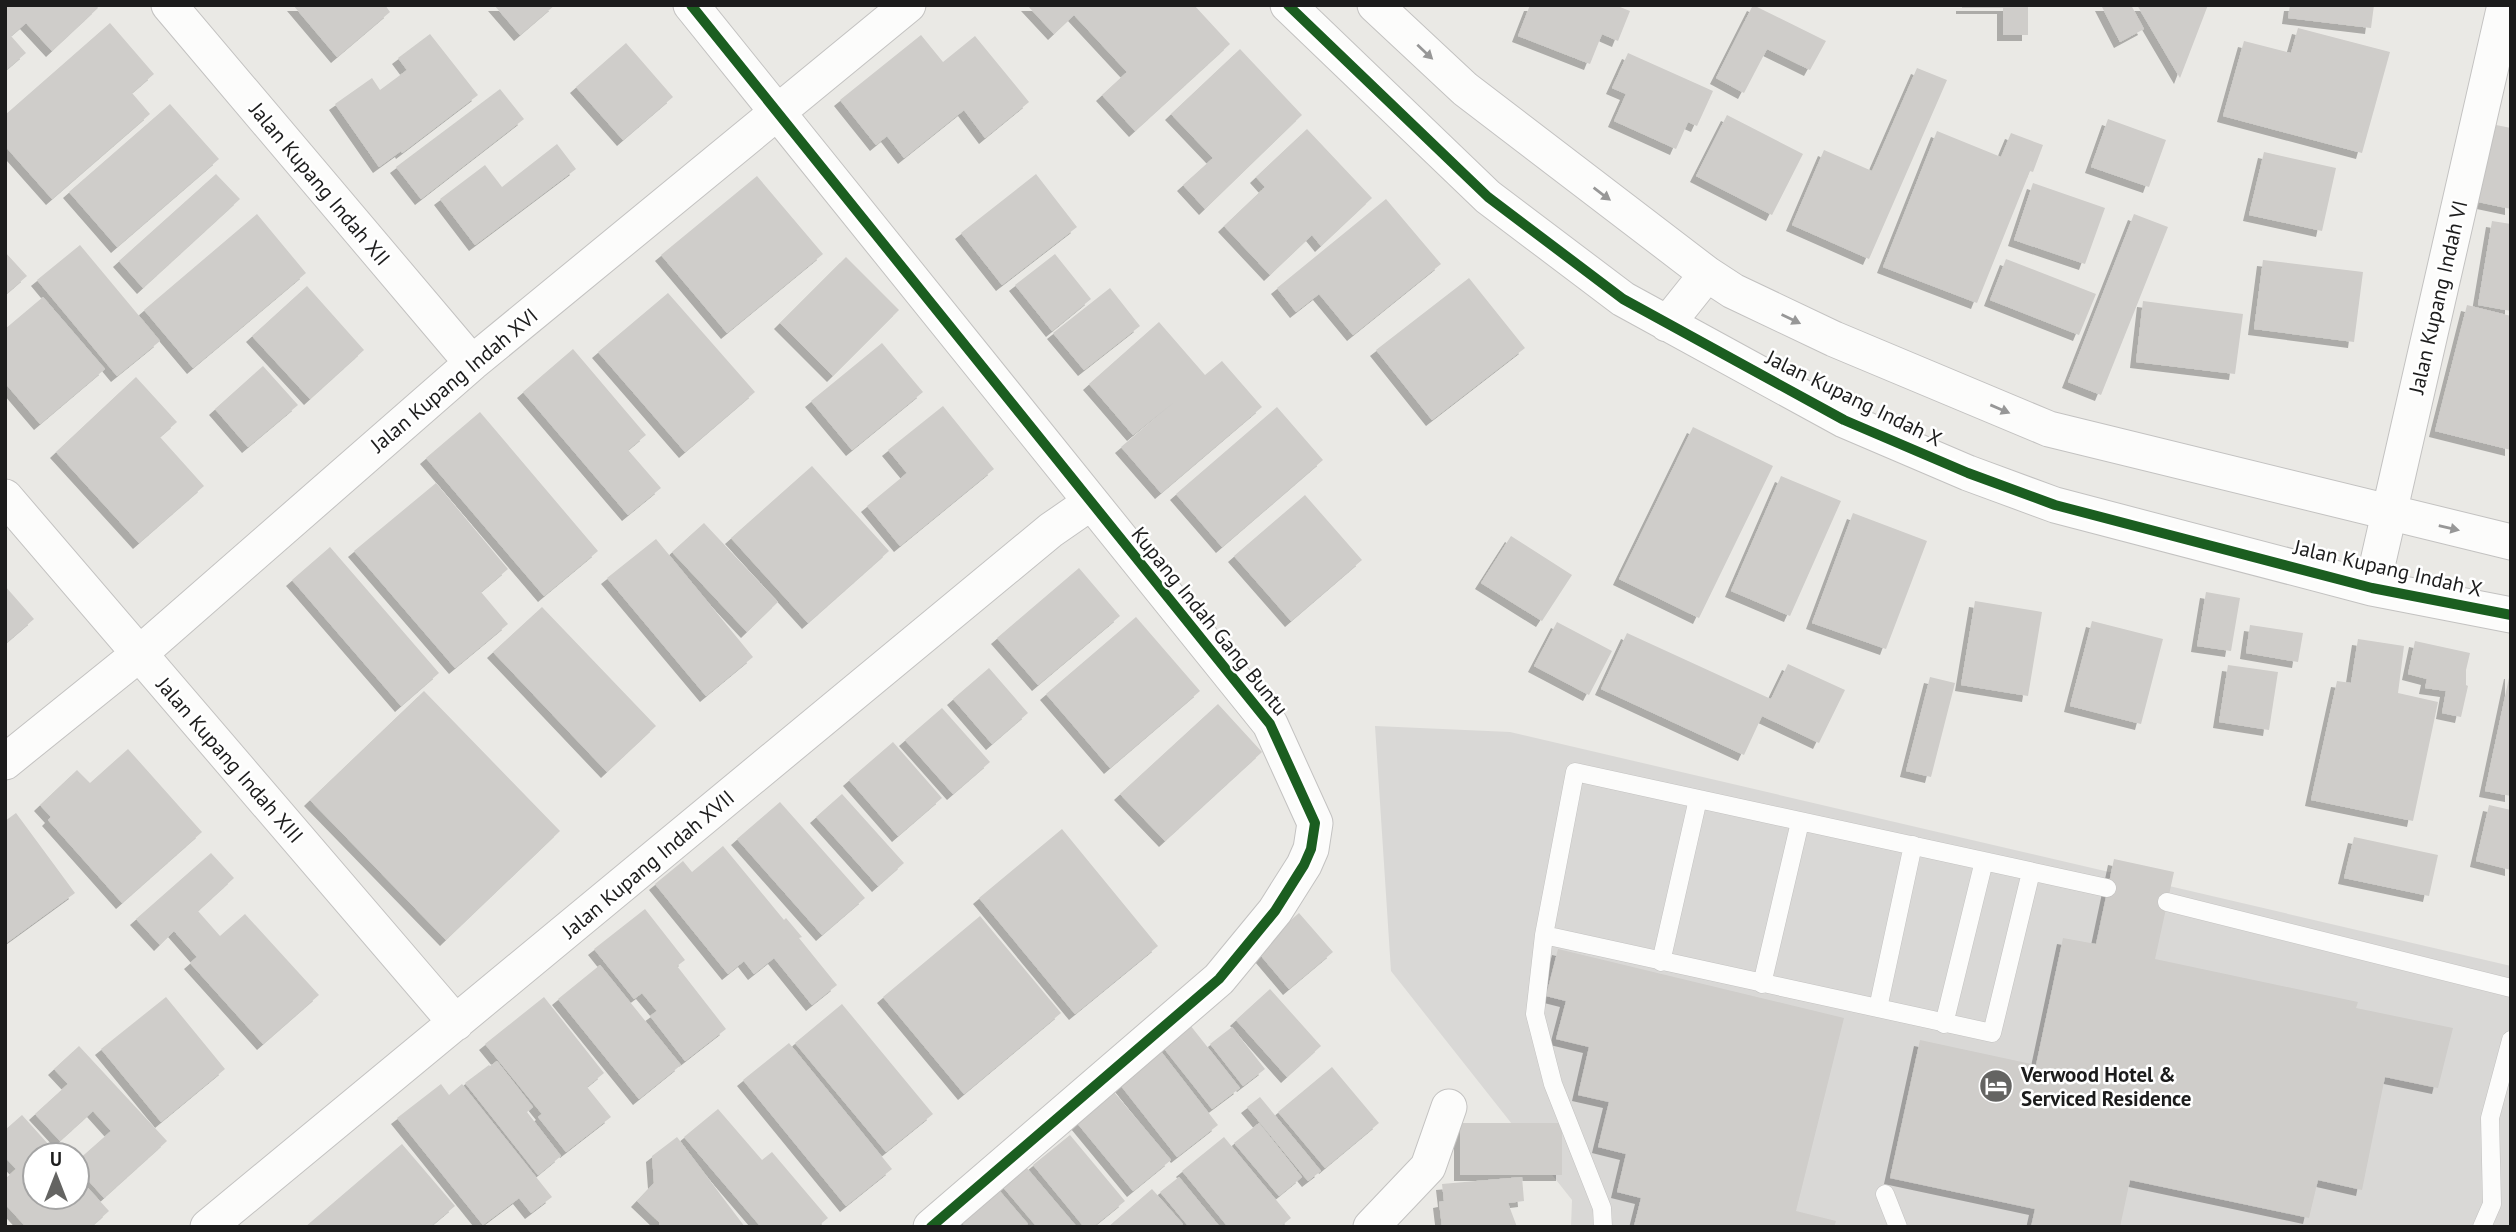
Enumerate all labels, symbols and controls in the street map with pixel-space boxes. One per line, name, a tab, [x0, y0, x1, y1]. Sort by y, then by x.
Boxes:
one-way arrow	[1416, 43, 1433, 59]
street label: Jalan Kupang Indah XII	[243, 96, 396, 271]
one-way arrow	[1593, 186, 1611, 201]
street label: Jalan Kupang Indah VI	[2402, 198, 2473, 397]
street label: Jalan Kupang Indah XVI	[364, 302, 543, 459]
one-way arrow	[1781, 313, 1801, 325]
street label: Jalan Kupang Indah X	[1761, 343, 1946, 452]
one-way arrow	[1990, 403, 2010, 415]
street label: Kupang Indah Gang Buntu	[1125, 521, 1295, 721]
one-way arrow	[2438, 523, 2460, 534]
street label: Jalan Kupang Indah X	[2290, 533, 2485, 603]
street label: Jalan Kupang Indah XIII	[150, 671, 309, 848]
street label: Jalan Kupang Indah XVII	[556, 784, 740, 945]
place label: Verwood Hotel & Serviced Residence	[2020, 1061, 2192, 1112]
hotel icon: Verwood Hotel & Serviced Residence	[1977, 1067, 2015, 1105]
north arrow	[21, 1141, 91, 1211]
text: U	[50, 1147, 62, 1171]

